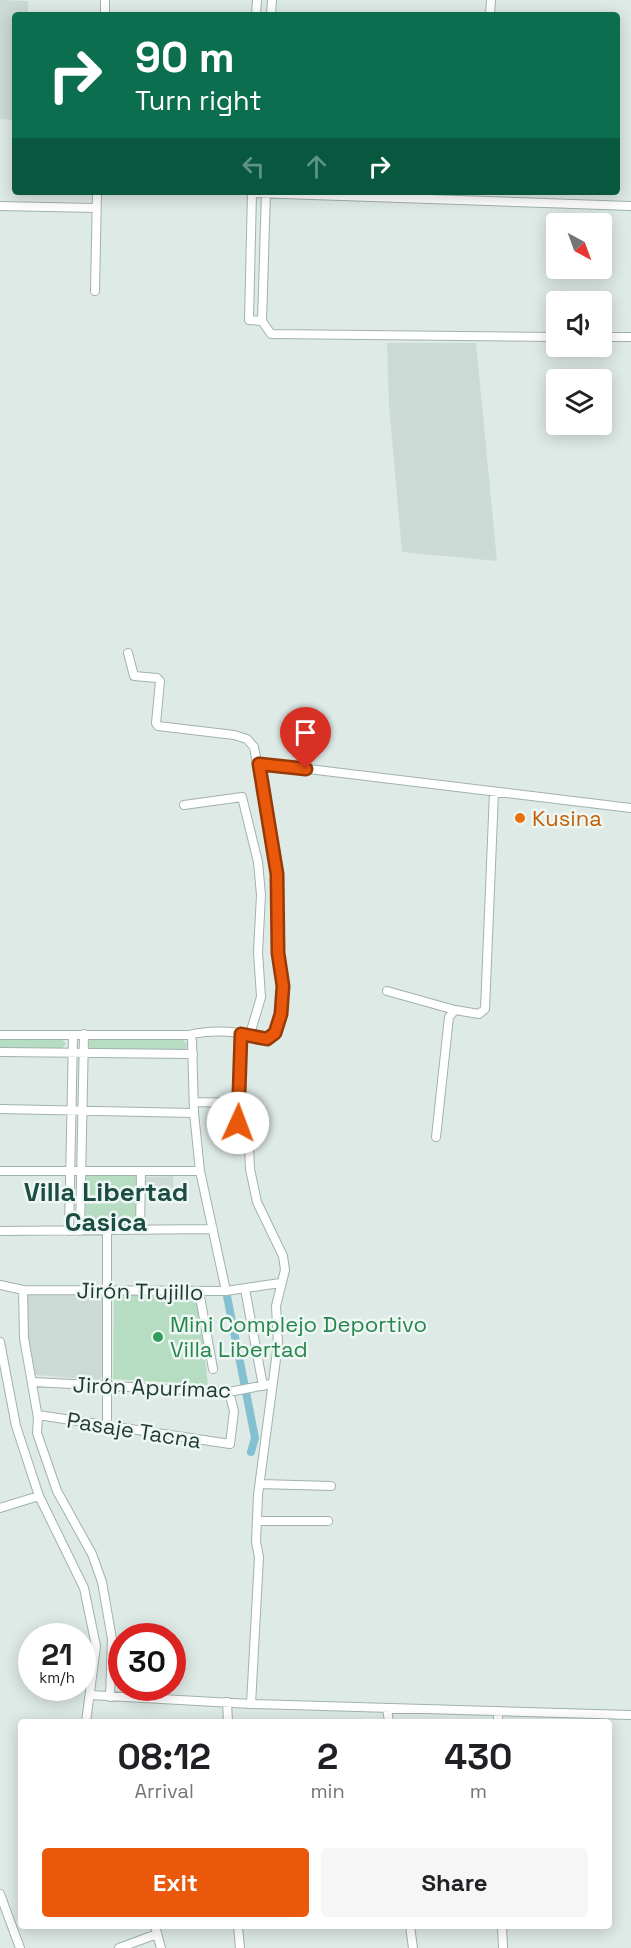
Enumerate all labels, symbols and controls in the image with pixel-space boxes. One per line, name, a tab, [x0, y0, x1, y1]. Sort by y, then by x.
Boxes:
text: 90 m	[135, 31, 235, 84]
icon: right	[36, 36, 114, 114]
text: Turn right	[135, 83, 262, 118]
icon: left	[237, 150, 270, 183]
icon: ahead	[300, 150, 333, 183]
icon: right	[363, 150, 396, 183]
north arrow	[546, 213, 612, 279]
map controls	[546, 213, 612, 435]
button: sound	[546, 291, 612, 357]
button: layers	[546, 369, 612, 435]
pin	[280, 707, 331, 769]
icon: arrive	[289, 716, 322, 749]
place label: Kusina	[532, 804, 602, 832]
marker: Kusina	[513, 811, 527, 825]
position arrow	[206, 1091, 270, 1155]
district label: Villa Libertad Casica	[24, 1175, 188, 1239]
street label: Jirón Trujillo	[76, 1276, 204, 1306]
place label: Mini Complejo Deportivo Villa Libertad	[170, 1310, 427, 1363]
marker: Mini Complejo Deportivo Villa Libertad	[151, 1330, 165, 1344]
street label: Jirón Apurímac	[72, 1370, 232, 1404]
street label: Pasaje Tacna	[65, 1406, 204, 1455]
speed limit sign: 30	[108, 1623, 186, 1701]
text: 21	[41, 1635, 73, 1674]
text: km/h	[39, 1668, 75, 1687]
text: 08:12	[118, 1734, 211, 1780]
text: 2	[317, 1734, 338, 1780]
text: 430	[444, 1734, 512, 1780]
text: Arrival	[134, 1778, 194, 1804]
text: min	[310, 1778, 345, 1804]
text: m	[470, 1778, 487, 1804]
button: Exit	[42, 1848, 309, 1917]
button: Share	[321, 1848, 588, 1917]

